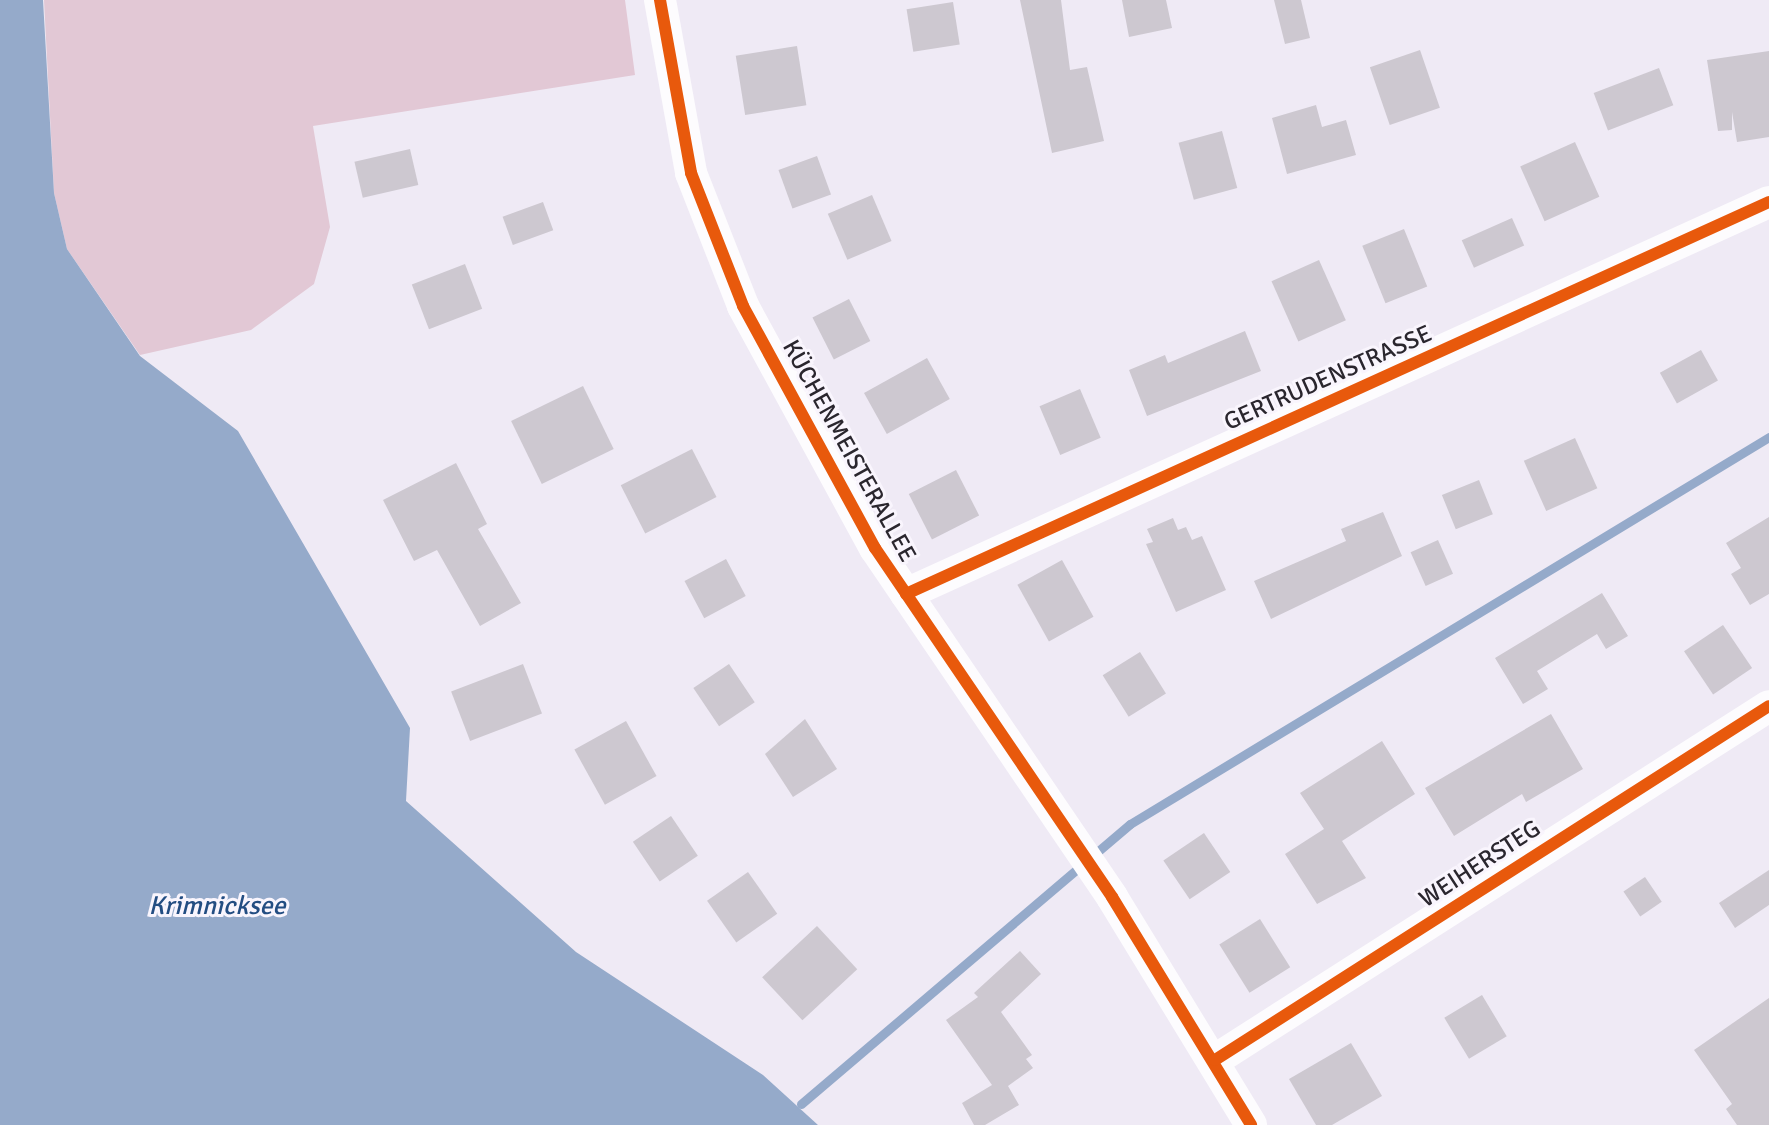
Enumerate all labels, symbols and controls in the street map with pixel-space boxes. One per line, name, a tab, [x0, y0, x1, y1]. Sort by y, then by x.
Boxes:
street label: GERTRUDENSTRASSE	[1220, 319, 1436, 437]
street label: KÜCHENMEISTERALLEE	[776, 335, 922, 567]
street label: WEIHERSTEG	[1414, 814, 1546, 914]
water label: Krimnicksee	[148, 891, 286, 923]

